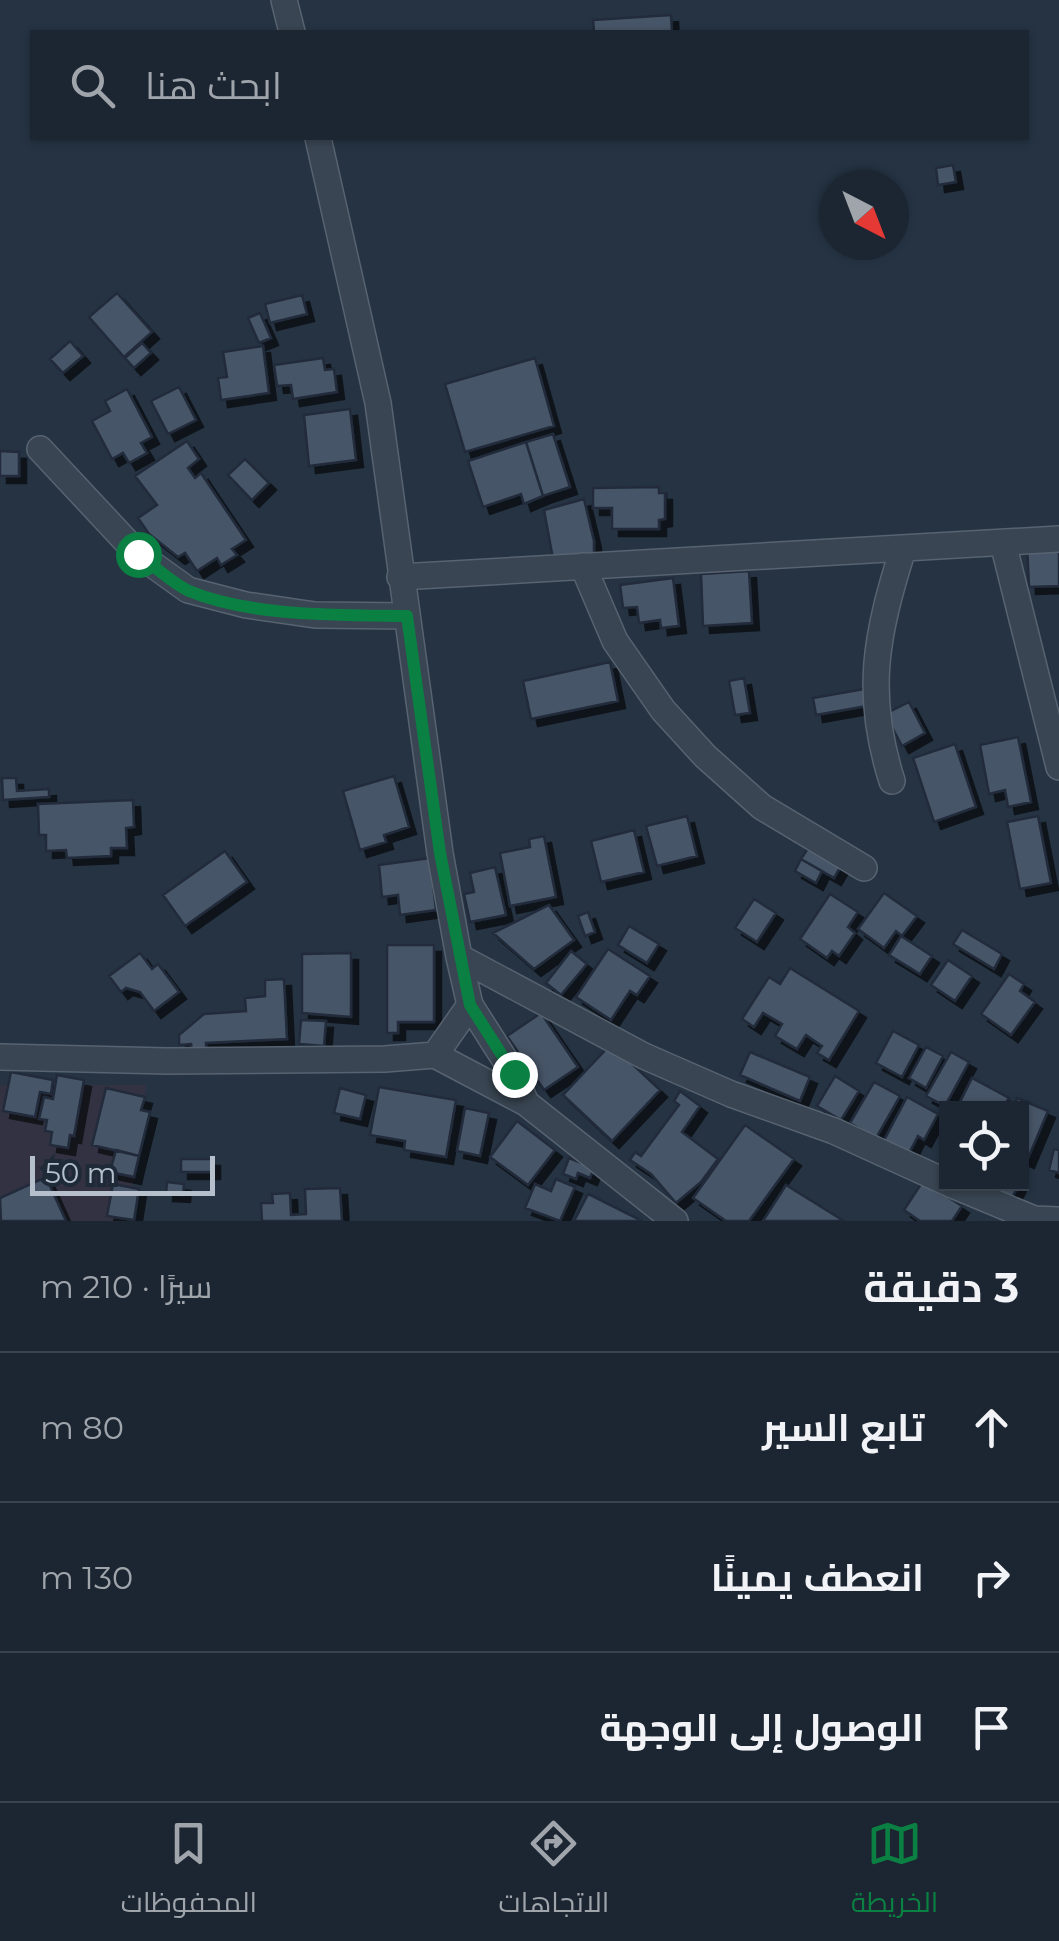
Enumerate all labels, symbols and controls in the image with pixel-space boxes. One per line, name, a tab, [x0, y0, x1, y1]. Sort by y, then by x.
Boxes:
search box	[30, 30, 1029, 140]
icon: search	[65, 58, 120, 113]
text: ابحث هنا	[145, 62, 282, 109]
north arrow	[819, 170, 909, 260]
route start	[116, 532, 162, 578]
route end	[492, 1052, 538, 1098]
map controls	[939, 1101, 1029, 1191]
button: locate	[939, 1101, 1029, 1191]
scale bar	[30, 1151, 215, 1196]
text: 50 m	[45, 1156, 116, 1190]
text: 3 دقيقة	[864, 1261, 1019, 1313]
text: سيرًا · 210 m	[40, 1267, 212, 1306]
icon: ahead	[964, 1400, 1019, 1455]
text: تابع السير	[762, 1404, 924, 1451]
text: 80 m	[40, 1408, 124, 1447]
icon: right	[964, 1550, 1019, 1605]
text: انعطف يمينًا	[711, 1554, 924, 1601]
text: 130 m	[40, 1558, 133, 1597]
icon: arrive	[964, 1700, 1019, 1755]
text: الوصول إلى الوجهة	[600, 1704, 924, 1751]
tab: المحفوظات	[121, 1816, 257, 1928]
tab: الاتجاهات	[499, 1816, 609, 1928]
tab: الخريطة	[851, 1816, 938, 1928]

